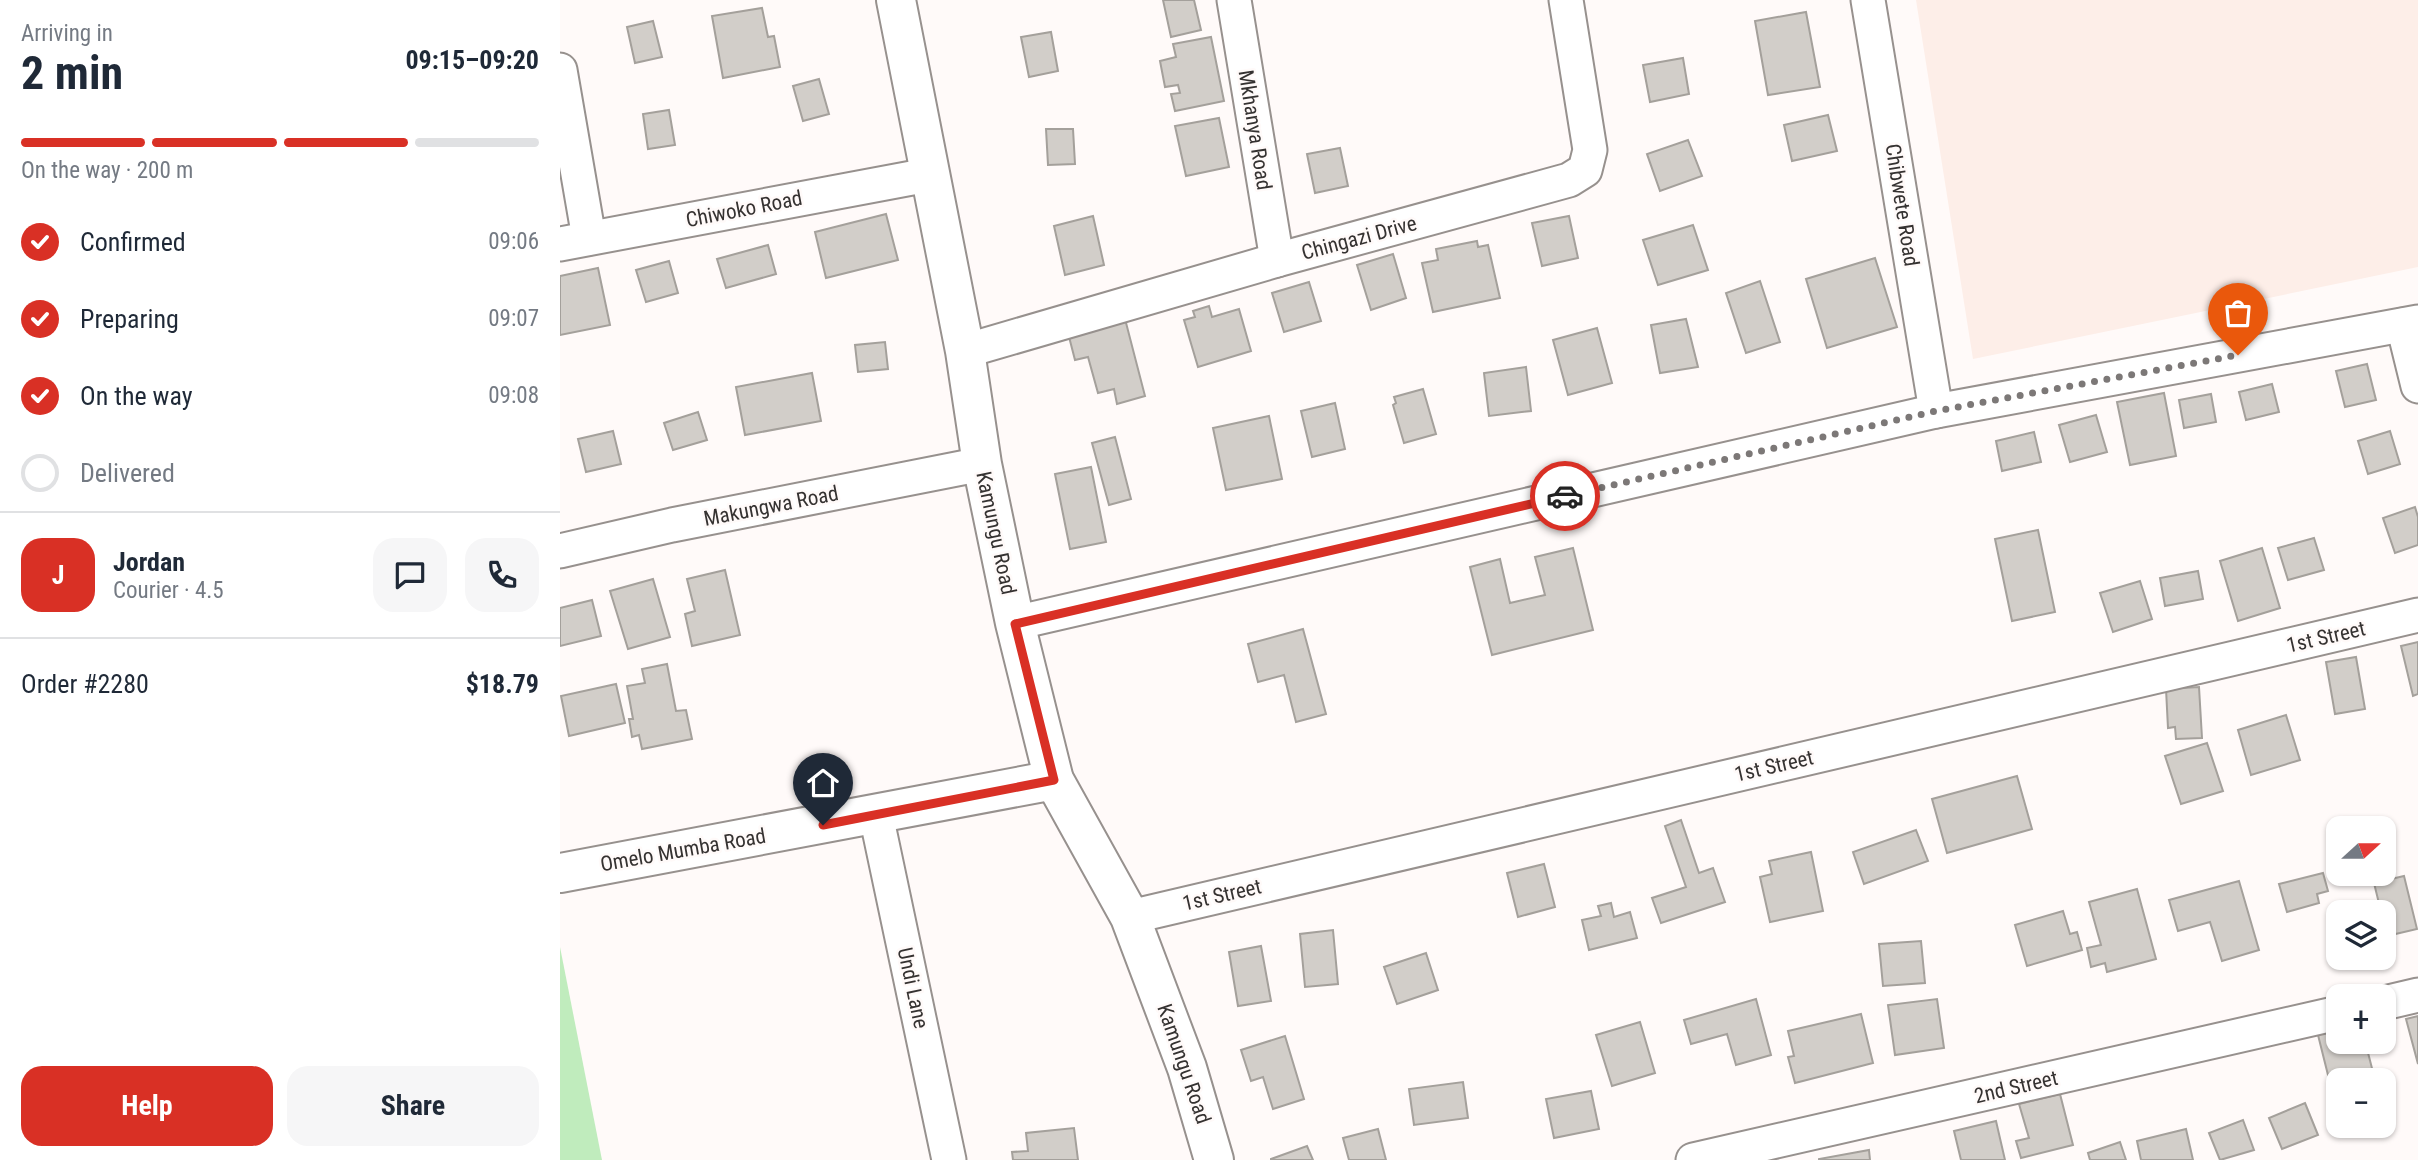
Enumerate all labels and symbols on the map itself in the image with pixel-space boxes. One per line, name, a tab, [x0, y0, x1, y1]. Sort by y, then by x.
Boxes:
street label: Mkhanya Road	[1234, 68, 1276, 192]
street label: Chibwete Road	[1880, 142, 1924, 268]
street label: Chiwoko Road	[684, 186, 804, 232]
street label: Chingazi Drive	[1299, 211, 1419, 265]
pin	[2208, 283, 2268, 355]
courier	[1530, 461, 1600, 531]
street label: Kamungu Road	[971, 469, 1021, 597]
street label: Makungwa Road	[702, 481, 840, 531]
street label: 1st Street	[2284, 616, 2368, 658]
street label: 1st Street	[1732, 745, 1816, 787]
pin	[793, 753, 853, 825]
north arrow	[2326, 816, 2396, 886]
street label: Omelo Mumba Road	[598, 824, 768, 876]
street label: 1st Street	[1180, 874, 1264, 916]
street label: Undi Lane	[893, 945, 933, 1031]
street label: Kamungu Road	[1152, 1001, 1216, 1127]
street label: 2nd Street	[1972, 1066, 2060, 1108]

